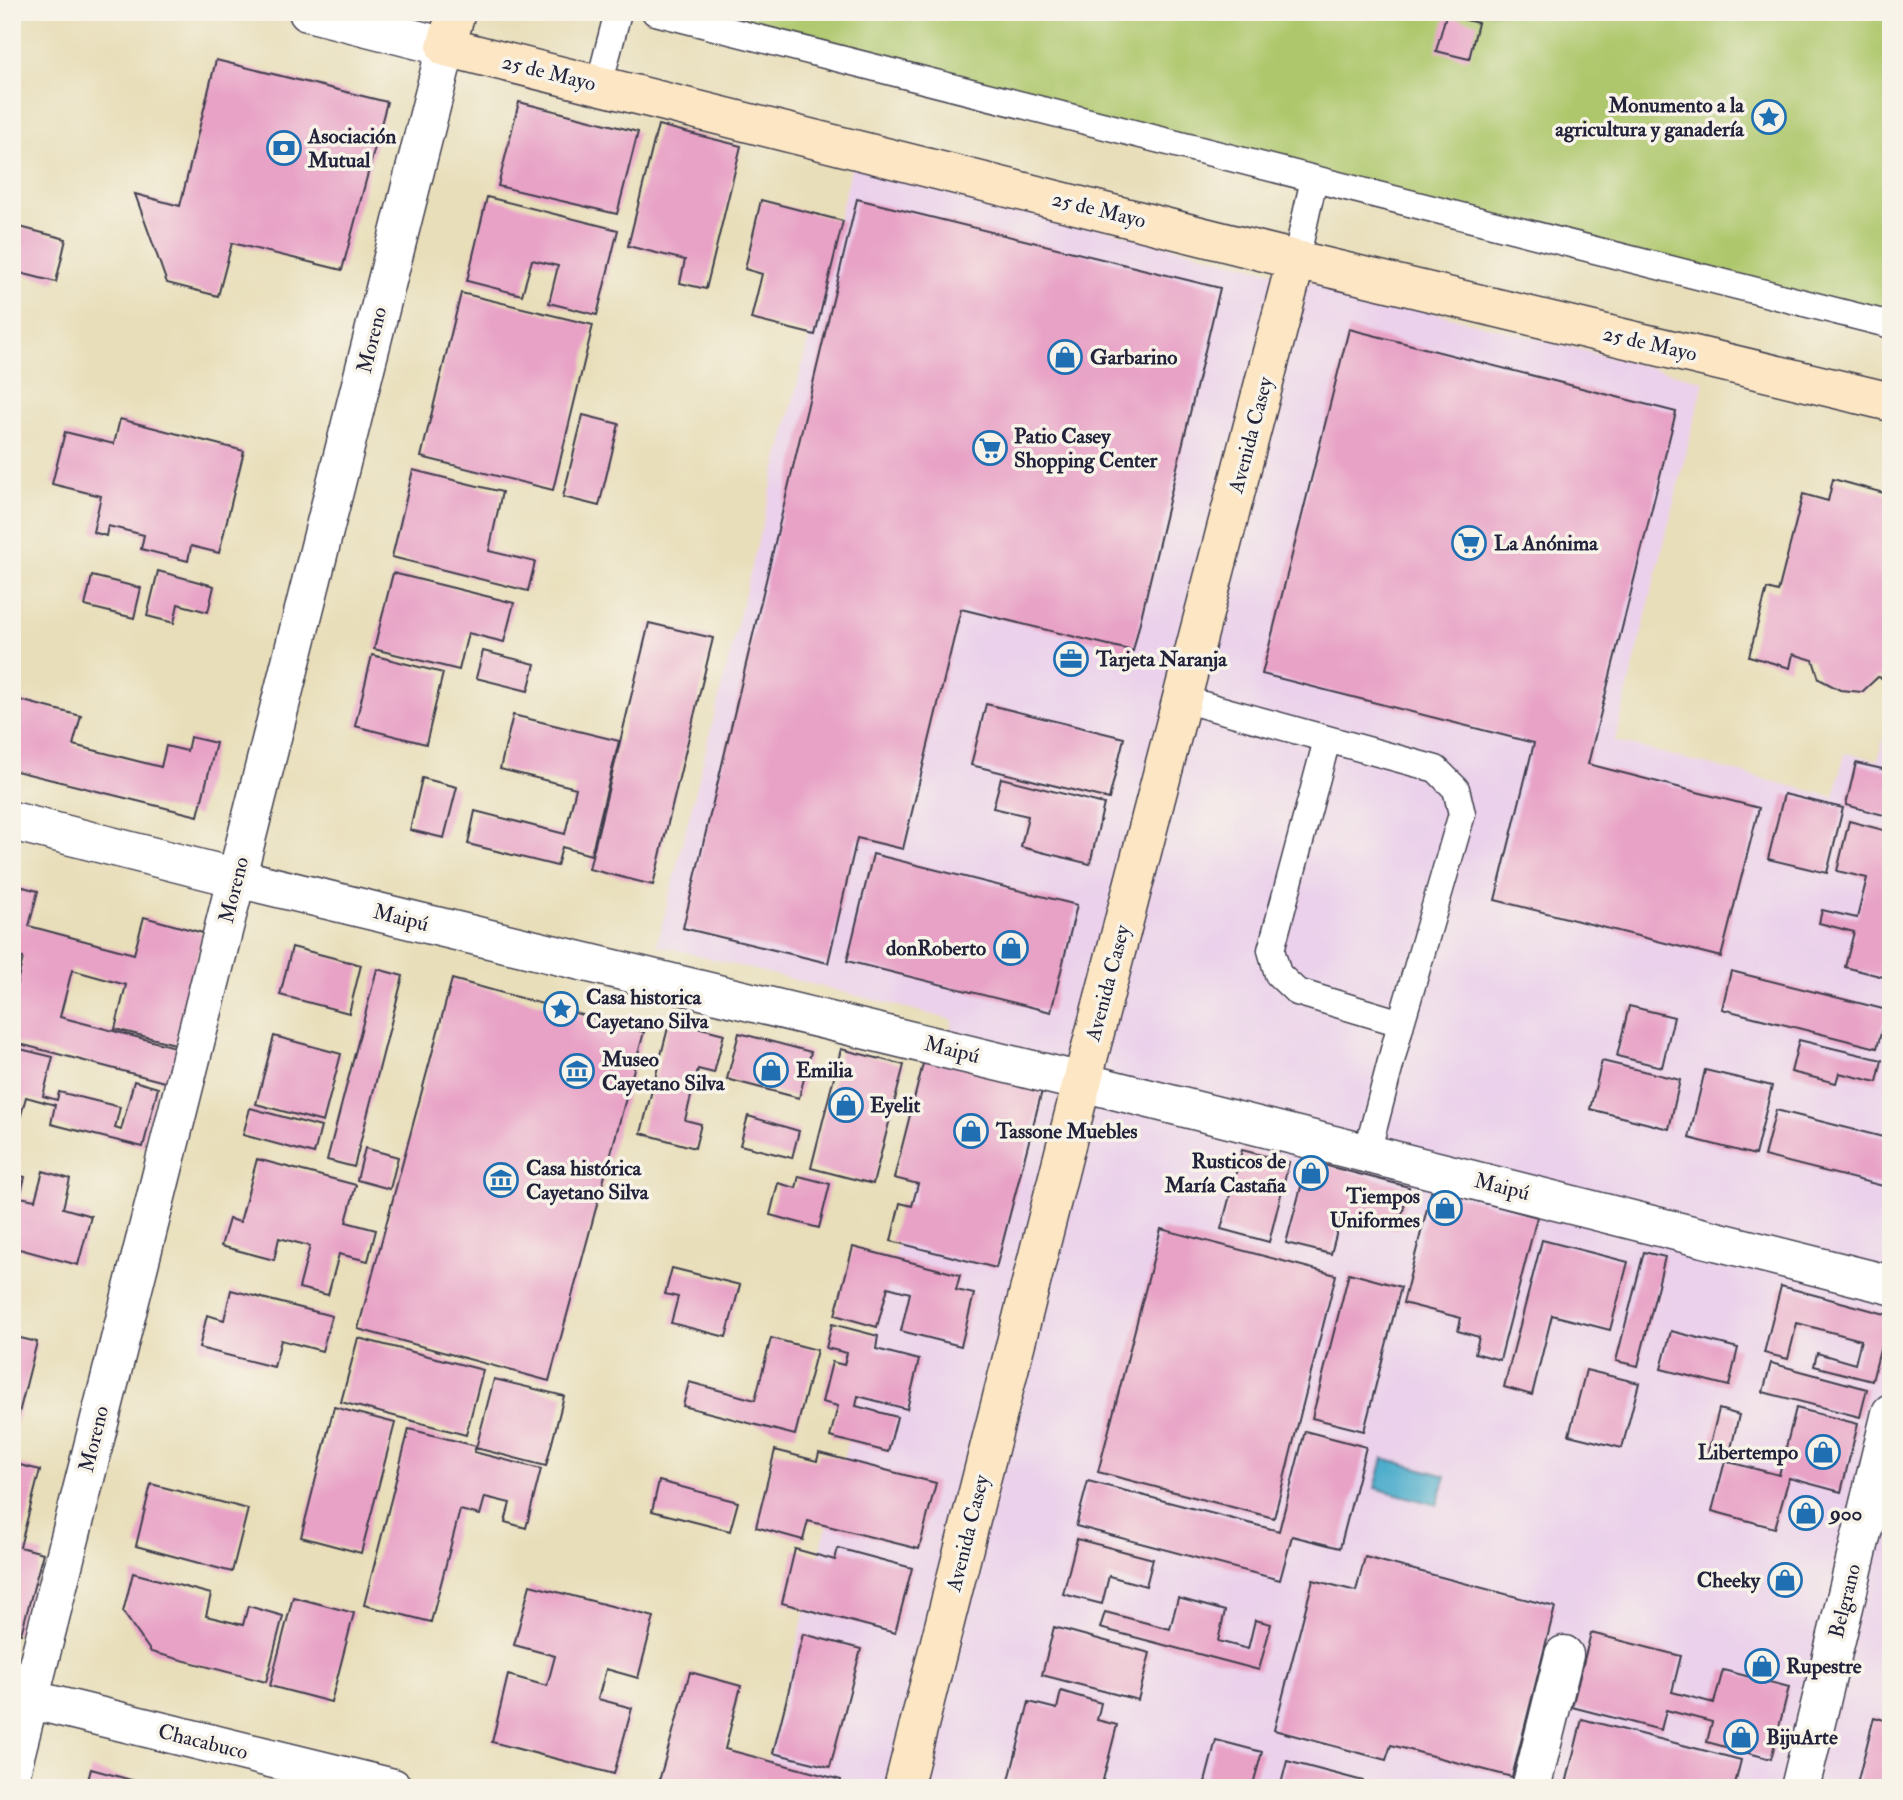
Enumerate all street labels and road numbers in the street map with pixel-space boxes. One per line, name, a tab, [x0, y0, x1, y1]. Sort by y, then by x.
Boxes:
street label: 25 de Mayo	[499, 48, 599, 98]
street label: 25 de Mayo	[1049, 185, 1149, 235]
street label: Moreno	[351, 304, 393, 376]
street label: 25 de Mayo	[1600, 320, 1700, 368]
street label: Avenida Casey	[1222, 373, 1280, 497]
street label: Moreno	[213, 854, 255, 926]
street label: Maipú	[371, 898, 431, 938]
street label: Avenida Casey	[1079, 921, 1137, 1045]
street label: Maipú	[922, 1030, 982, 1070]
street label: Maipú	[1472, 1167, 1532, 1207]
street label: Moreno	[73, 1403, 115, 1475]
street label: Avenida Casey	[940, 1471, 996, 1595]
street label: Belgrano	[1823, 1561, 1867, 1641]
street label: Chacabuco	[155, 1718, 251, 1766]

